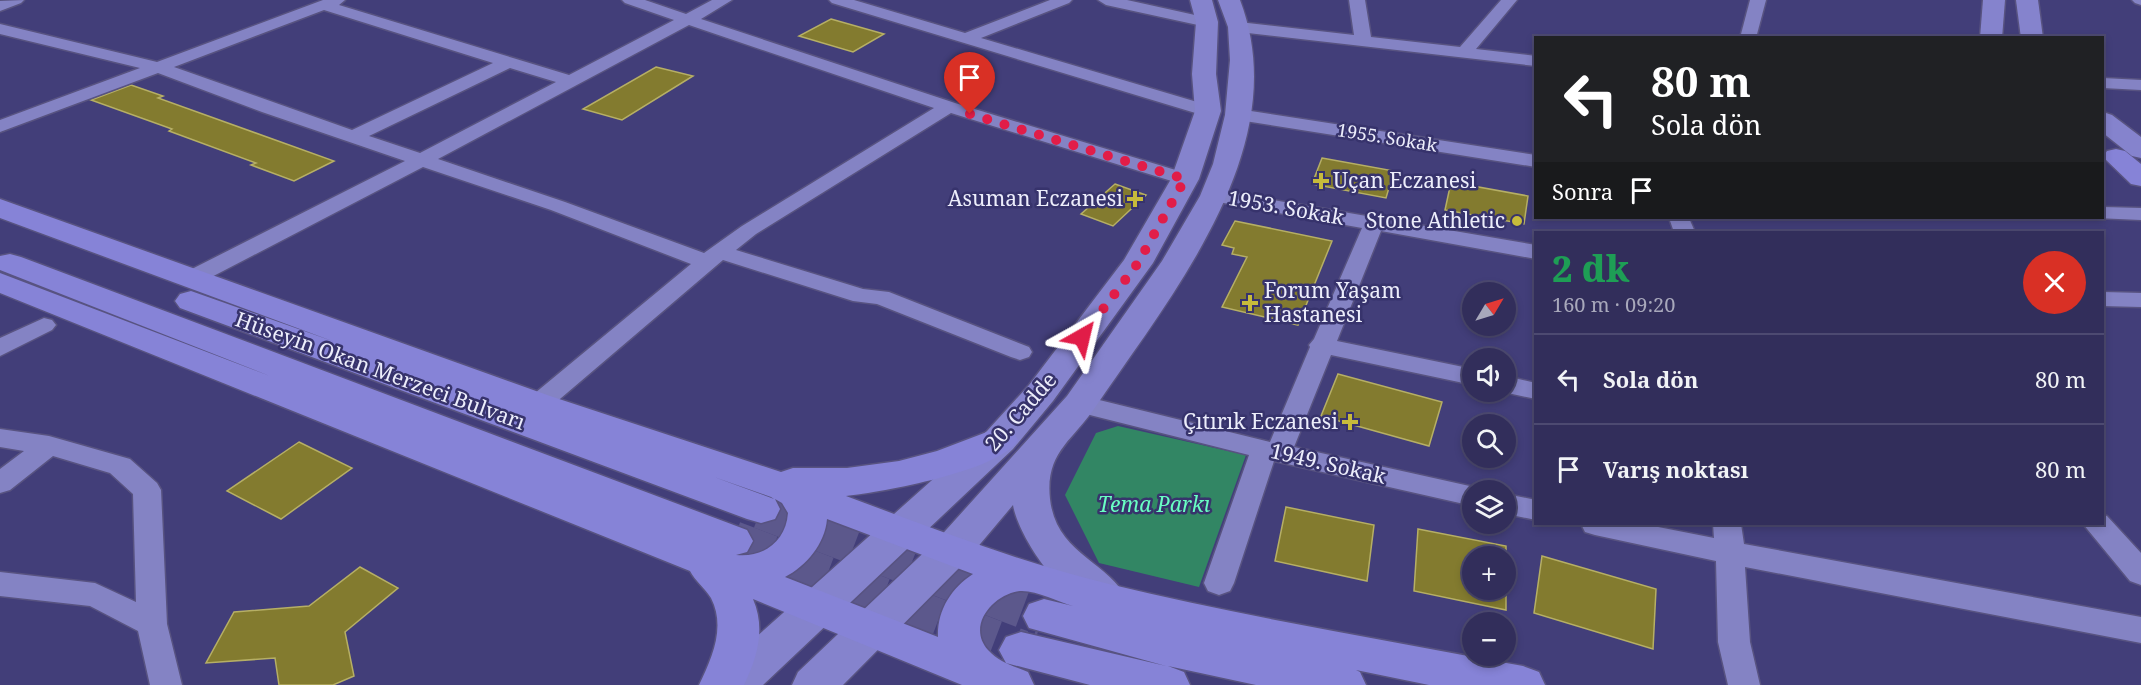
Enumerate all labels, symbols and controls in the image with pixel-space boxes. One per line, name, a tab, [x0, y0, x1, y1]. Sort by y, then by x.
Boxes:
pin	[944, 52, 995, 114]
text: 80 m	[1651, 52, 1751, 109]
icon: left	[1552, 60, 1630, 138]
icon: arrive	[953, 61, 986, 94]
text: Sola dön	[1651, 106, 1761, 143]
street label: 1955. Sokak	[1335, 117, 1439, 157]
place label: Uçan Eczanesi	[1333, 166, 1476, 194]
marker: Uçan Eczanesi	[1314, 174, 1328, 188]
icon: arrive	[1625, 174, 1658, 207]
text: Sonra	[1552, 176, 1613, 206]
street label: 1953. Sokak	[1226, 183, 1347, 231]
place label: Asuman Eczanesi	[948, 184, 1123, 212]
marker: Asuman Eczanesi	[1128, 192, 1142, 206]
place label: Stone Athletic	[1366, 206, 1505, 234]
marker: Stone Athletic	[1510, 214, 1524, 228]
text: 2 dk	[1552, 244, 1629, 293]
button: close	[2023, 251, 2086, 314]
place label: Forum Yaşam Hastanesi	[1264, 276, 1401, 328]
north arrow	[1462, 282, 1516, 336]
map controls	[1462, 282, 1516, 666]
text: 160 m · 09:20	[1552, 291, 1675, 318]
marker: Forum Yaşam Hastanesi	[1241, 294, 1259, 312]
street label: Hüseyin Okan Merzeci Bulvarı	[232, 304, 529, 436]
position arrow	[1050, 305, 1114, 369]
button: sound	[1462, 348, 1516, 402]
icon: left	[1552, 363, 1585, 396]
text: Sola dön	[1603, 364, 1698, 394]
text: 80 m	[2035, 364, 2086, 394]
street label: 20. Cadde	[978, 366, 1062, 457]
place label: Çıtırık Eczanesi	[1183, 407, 1338, 435]
button: search	[1462, 414, 1516, 468]
marker: Çıtırık Eczanesi	[1343, 415, 1357, 429]
street label: 1949. Sokak	[1268, 436, 1389, 490]
icon: arrive	[1552, 453, 1585, 486]
text: Varış noktası	[1603, 454, 1748, 484]
text: 80 m	[2035, 454, 2086, 484]
button: layers	[1462, 480, 1516, 534]
park label: Tema Parkı	[1098, 490, 1211, 518]
button: +	[1462, 546, 1516, 600]
button: −	[1462, 612, 1516, 666]

